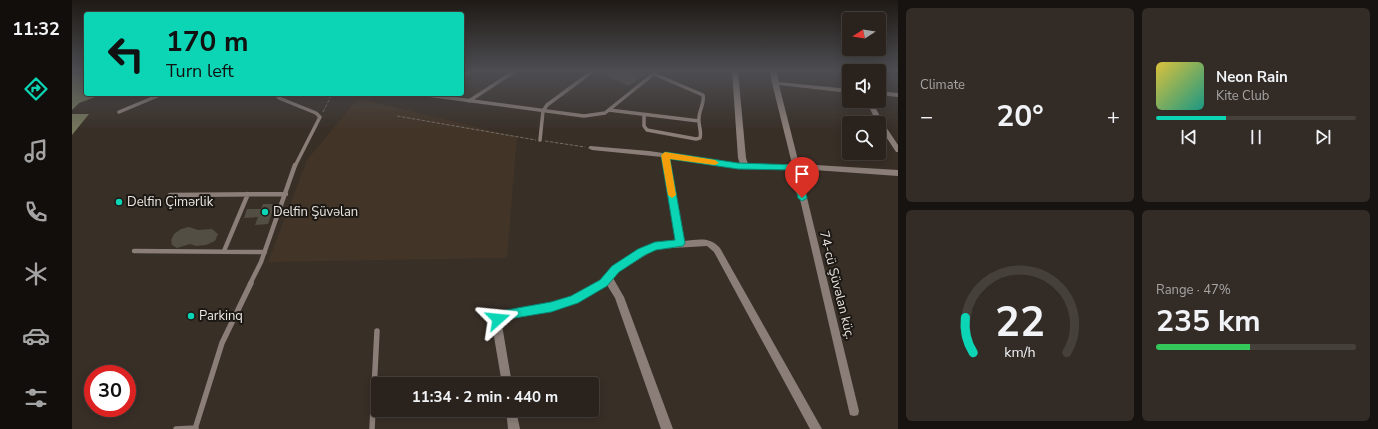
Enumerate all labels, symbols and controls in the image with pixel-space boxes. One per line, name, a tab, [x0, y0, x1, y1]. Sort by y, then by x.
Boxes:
north arrow	[842, 12, 886, 56]
map controls	[842, 12, 886, 160]
text: 11:32	[12, 17, 60, 41]
text: 170 m	[166, 23, 249, 61]
icon: left	[100, 28, 152, 80]
text: Turn left	[166, 59, 234, 83]
button: sound	[842, 64, 886, 108]
text: Neon Rain	[1216, 67, 1288, 87]
icon: directions	[22, 75, 50, 103]
text: Climate	[920, 76, 965, 94]
text: Kite Club	[1216, 87, 1269, 105]
text: 20°	[996, 96, 1044, 137]
text: −	[920, 102, 933, 132]
text: +	[1107, 102, 1120, 132]
button: search	[842, 116, 886, 160]
icon: previous	[1178, 126, 1200, 148]
icon: pause	[1245, 126, 1267, 148]
icon: next	[1312, 126, 1334, 148]
icon: music	[22, 137, 50, 165]
pin	[785, 157, 819, 198]
icon: arrive	[791, 163, 813, 185]
place label: Delfin Çimərlik	[127, 193, 214, 211]
marker: Delfin Çimərlik	[114, 197, 124, 207]
icon: phone	[22, 198, 50, 226]
place label: Delfin Şüvəlan	[273, 203, 358, 221]
marker: Delfin Şüvəlan	[260, 207, 270, 217]
street label: 74-cü Şüvəlan küç.	[815, 229, 859, 341]
icon: climate	[22, 260, 50, 288]
text: Range · 47%	[1156, 281, 1231, 299]
text: 22	[995, 294, 1045, 351]
position arrow	[477, 298, 519, 340]
text: 235 km	[1156, 301, 1261, 342]
place label: Parkinq	[199, 307, 243, 325]
marker: Parkinq	[186, 311, 196, 321]
icon: car	[22, 322, 50, 350]
text: km/h	[1004, 343, 1036, 362]
speed limit sign: 30	[84, 365, 136, 417]
icon: filters	[22, 384, 50, 412]
text: 11:34 · 2 min · 440 m	[412, 387, 558, 407]

